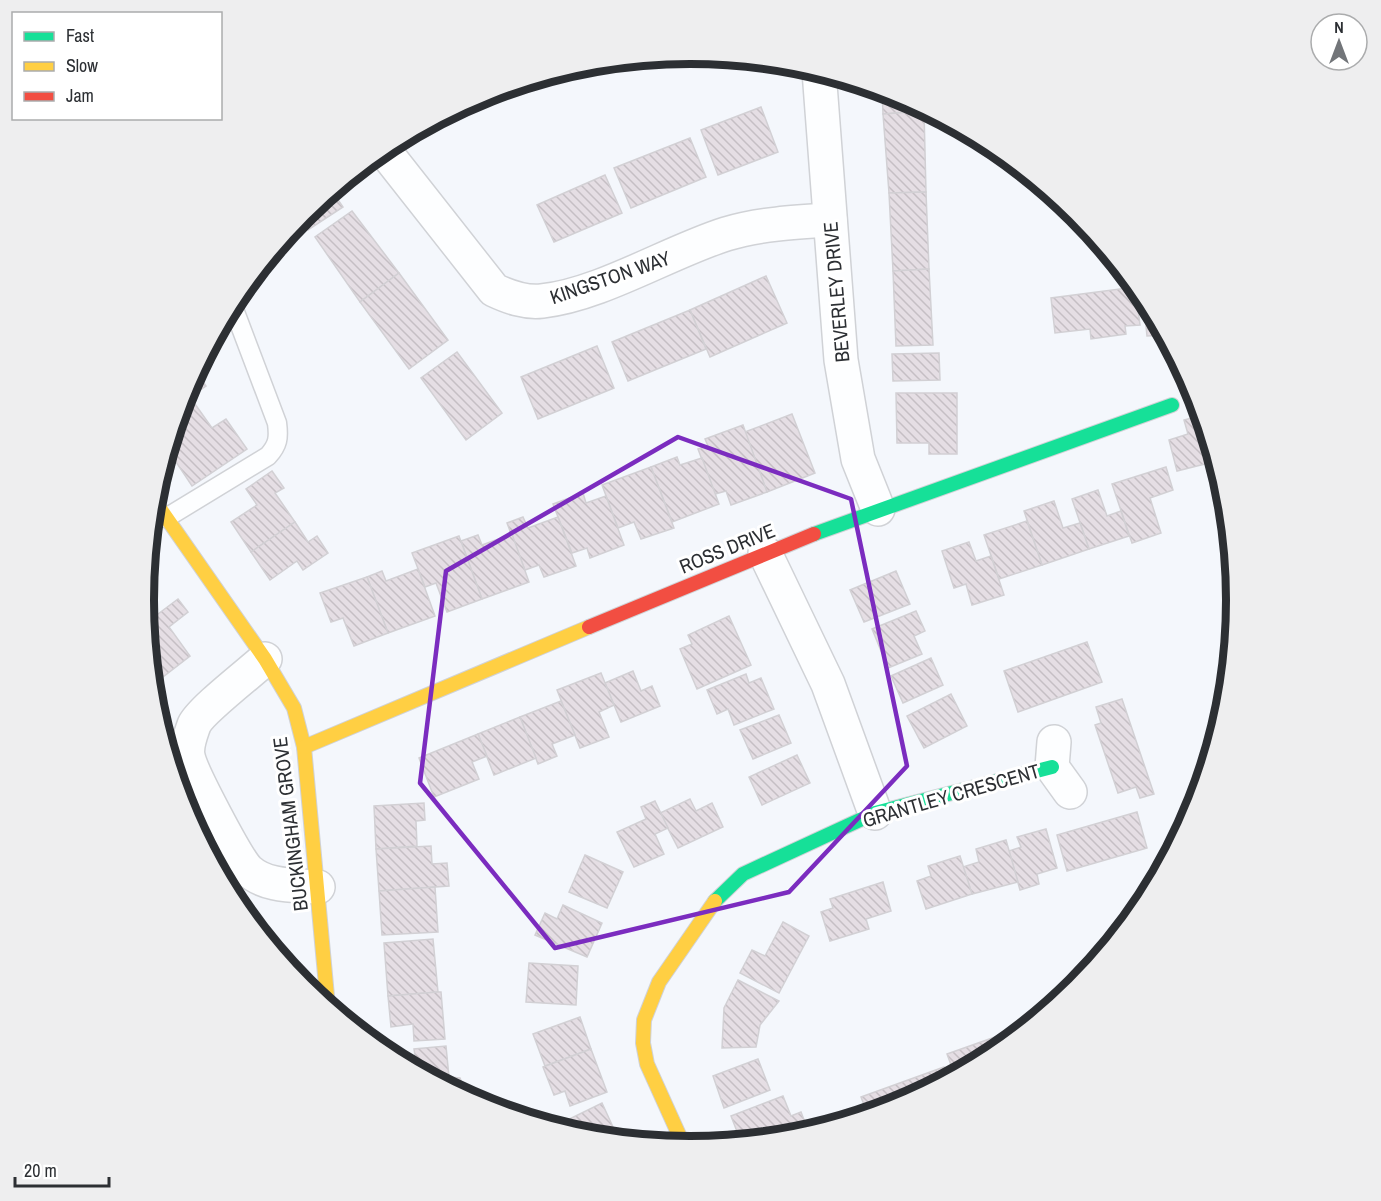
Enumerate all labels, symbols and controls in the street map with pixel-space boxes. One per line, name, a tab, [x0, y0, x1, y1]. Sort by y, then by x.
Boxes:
legend	[12, 12, 222, 120]
north arrow	[1309, 12, 1369, 72]
text: N	[1334, 16, 1344, 38]
text: Fast	[66, 23, 94, 48]
text: Slow	[66, 53, 98, 78]
text: Jam	[66, 83, 94, 108]
street label: BEVERLEY DRIVE	[816, 221, 856, 363]
street label: KINGSTON WAY	[546, 244, 674, 310]
street label: ROSS DRIVE	[675, 517, 779, 579]
street label: BUCKINGHAM GROVE	[266, 736, 314, 912]
street label: GRANTLEY CRESCENT	[859, 757, 1043, 833]
scale bar	[15, 1150, 110, 1188]
text: 20 m	[24, 1158, 57, 1183]

